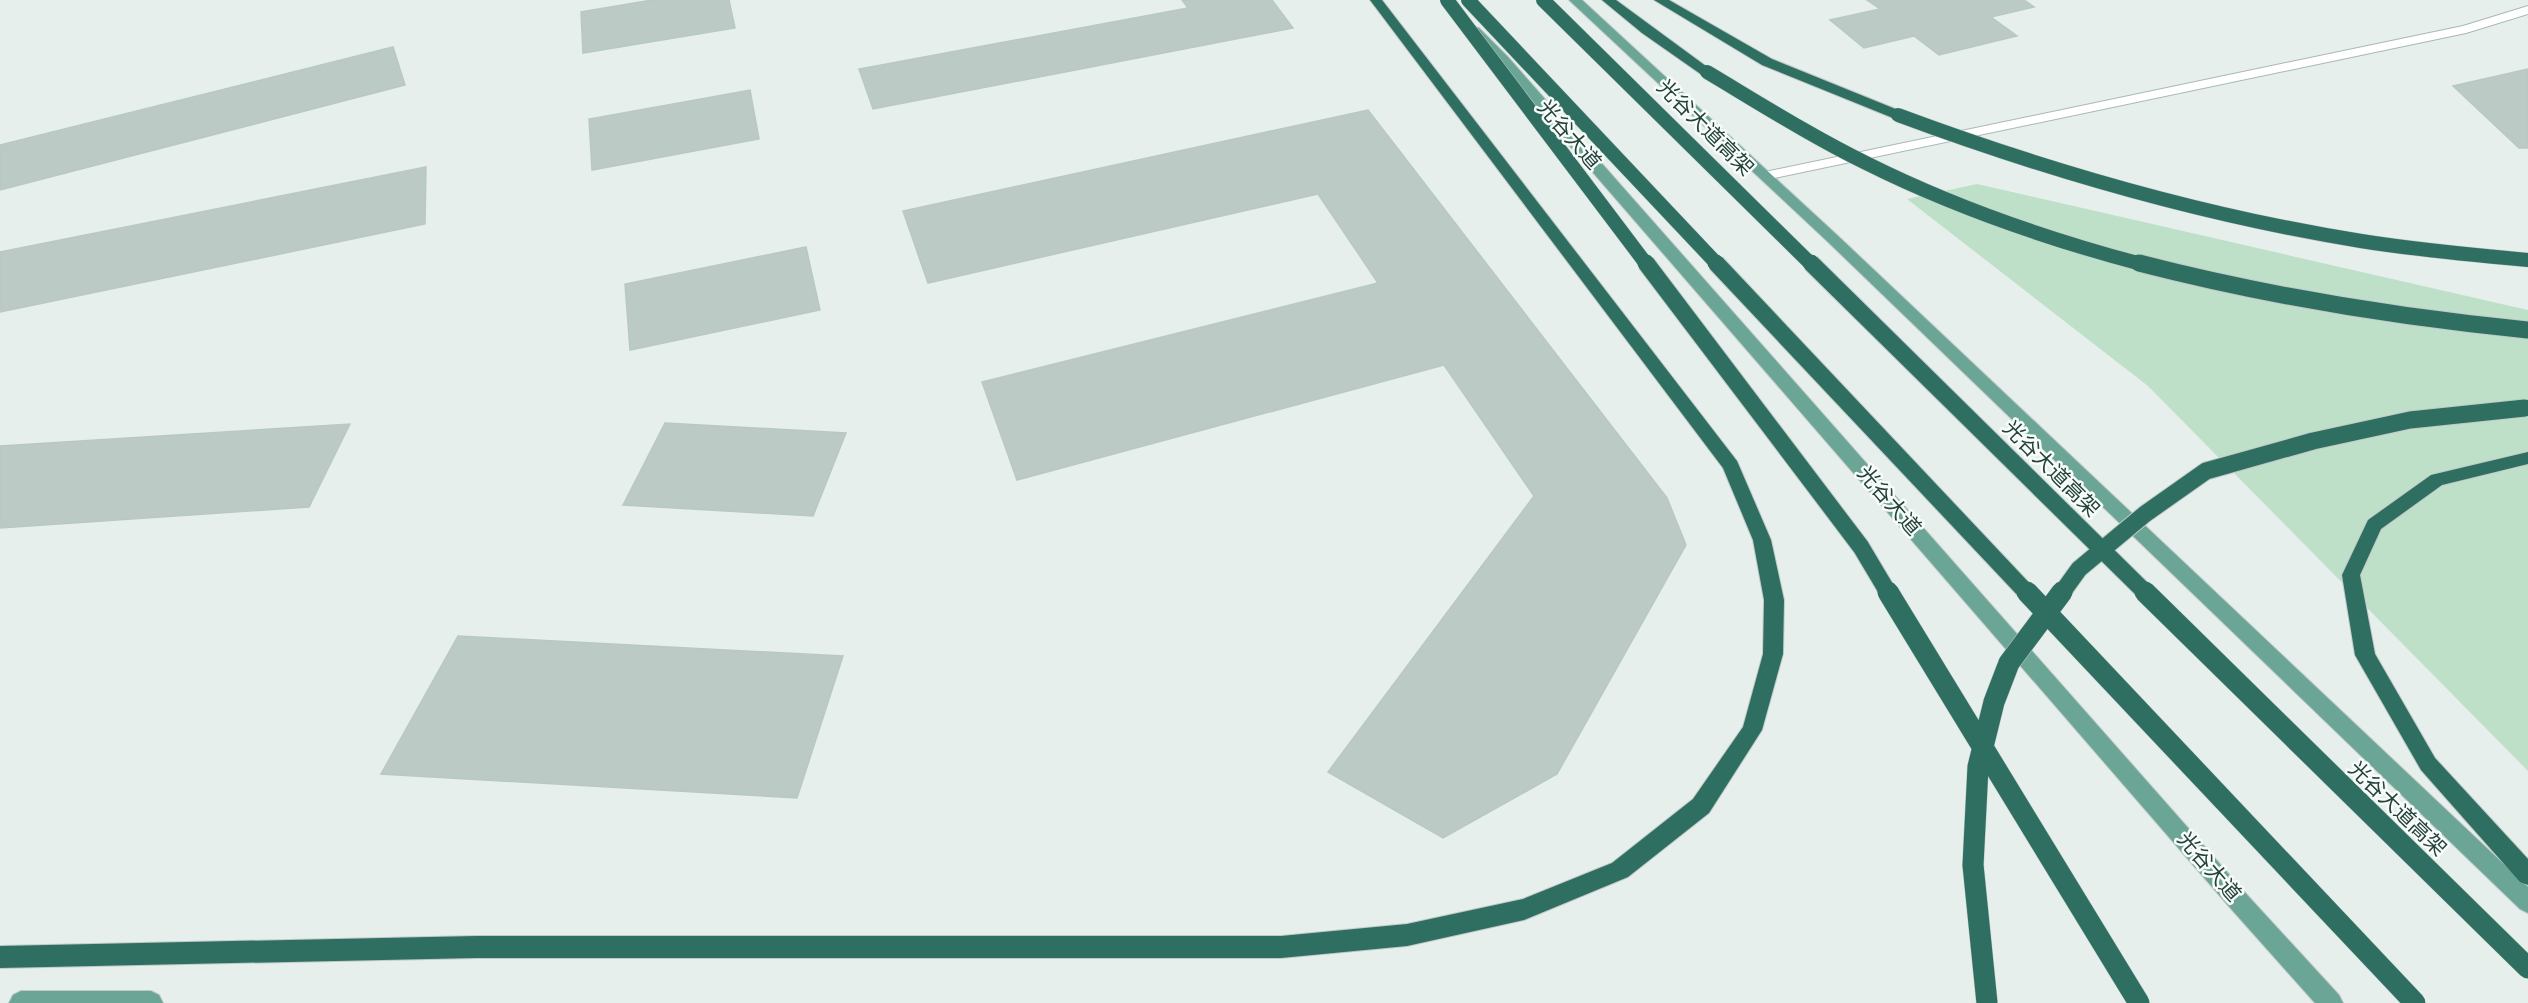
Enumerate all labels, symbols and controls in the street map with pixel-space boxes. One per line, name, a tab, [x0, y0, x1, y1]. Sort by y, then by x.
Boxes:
street label: 光谷大道高架	[1652, 75, 1758, 181]
street label: 光谷大道	[1532, 95, 1606, 175]
street label: 光谷大道高架	[1998, 416, 2104, 522]
street label: 光谷大道	[1852, 461, 1926, 541]
street label: 光谷大道高架	[2343, 756, 2451, 862]
street label: 光谷大道	[2172, 827, 2246, 907]

